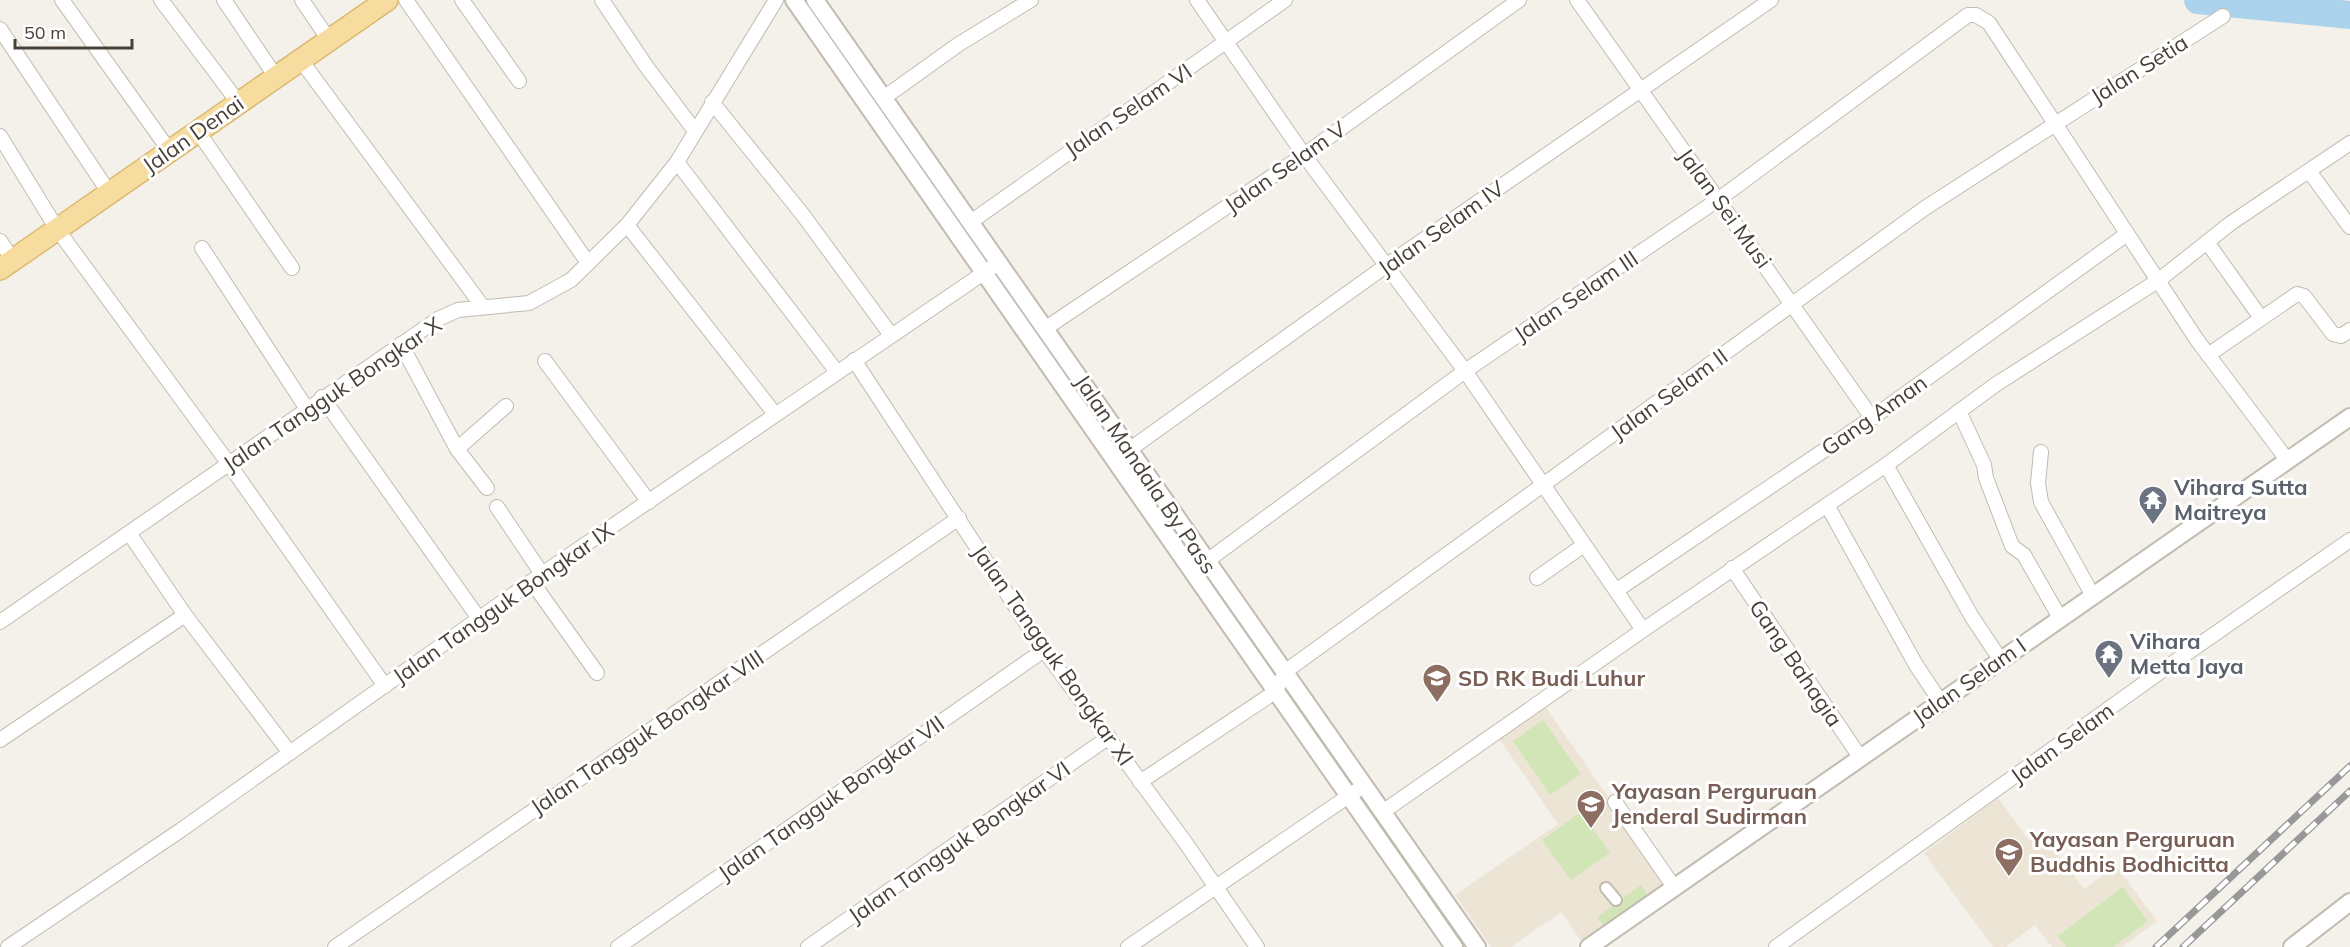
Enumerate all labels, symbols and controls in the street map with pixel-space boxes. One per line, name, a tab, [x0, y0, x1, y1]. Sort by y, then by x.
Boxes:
scale bar	[15, 12, 132, 50]
text: 50 m	[24, 21, 66, 44]
street label: Jalan Setia	[2085, 28, 2193, 110]
street label: Jalan Selam VI	[1059, 57, 1197, 163]
street label: Jalan Denai	[137, 89, 249, 179]
street label: Jalan Selam V	[1219, 114, 1352, 219]
street label: Jalan Sei Musi	[1672, 142, 1778, 274]
street label: Jalan Selam IV	[1372, 174, 1510, 282]
street label: Jalan Selam III	[1509, 244, 1643, 348]
street label: Jalan Tangguk Bongkar X	[217, 310, 447, 478]
street label: Jalan Selam II	[1605, 342, 1733, 446]
street label: Gang Aman	[1816, 368, 1932, 462]
street label: Jalan Mandala By Pass	[1069, 369, 1223, 579]
place label: Vihara Sutta Maitreya	[2173, 473, 2308, 526]
temple icon: Vihara Sutta Maitreya	[2137, 484, 2169, 526]
street label: Jalan Tangguk Bongkar IX	[387, 516, 619, 690]
street label: Jalan Tangguk Bongkar XI	[966, 539, 1140, 771]
street label: Gang Bahagia	[1743, 594, 1849, 732]
place label: Vihara Metta Jaya	[2129, 627, 2244, 680]
street label: Jalan Selam I	[1907, 632, 2031, 730]
temple icon: Vihara Metta Jaya	[2093, 638, 2125, 680]
street label: Jalan Tangguk Bongkar VIII	[525, 643, 769, 821]
school or university icon: SD RK Budi Luhur	[1421, 662, 1453, 704]
place label: SD RK Budi Luhur	[1458, 664, 1645, 692]
street label: Jalan Selam	[2005, 696, 2119, 790]
street label: Jalan Tangguk Bongkar VII	[712, 709, 950, 887]
street label: Jalan Tangguk Bongkar VI	[843, 755, 1075, 929]
place label: Yayasan Perguruan Jenderal Sudirman	[1611, 777, 1817, 830]
school or university icon: Yayasan Perguruan Jenderal Sudirman	[1575, 788, 1607, 830]
place label: Yayasan Perguruan Buddhis Bodhicitta	[2029, 825, 2235, 878]
school or university icon: Yayasan Perguruan Buddhis Bodhicitta	[1993, 836, 2025, 878]

